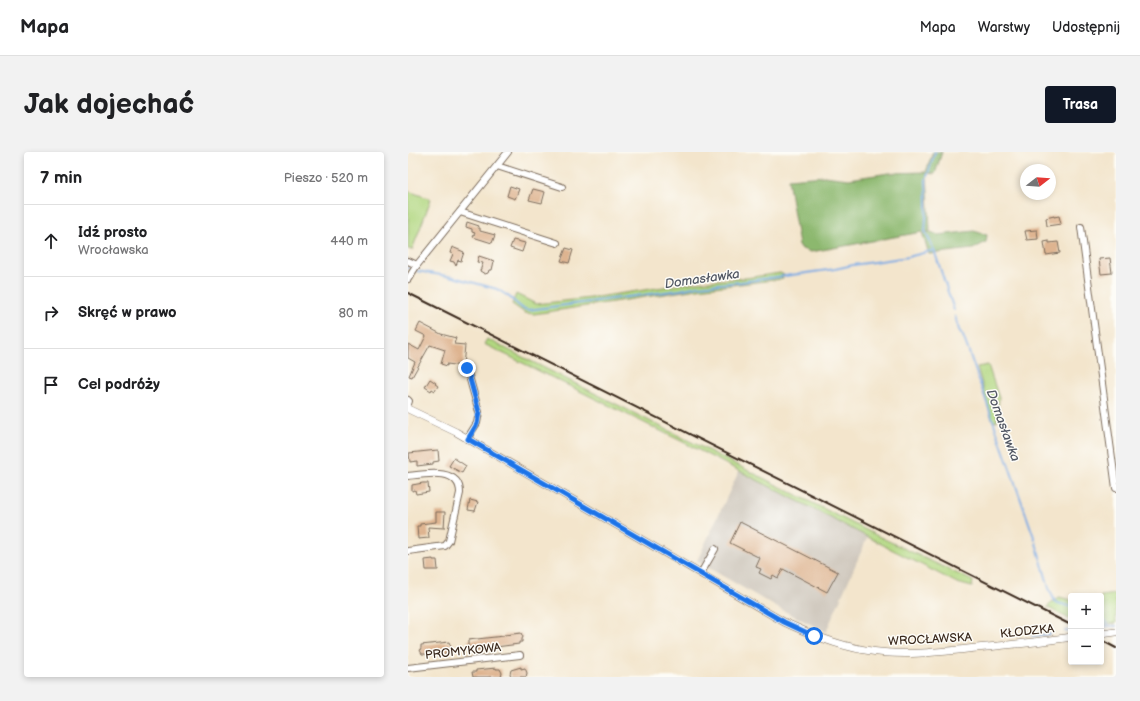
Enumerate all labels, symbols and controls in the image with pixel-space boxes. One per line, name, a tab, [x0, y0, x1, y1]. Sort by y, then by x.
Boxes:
text: Mapa	[20, 16, 69, 39]
text: Mapa	[920, 19, 956, 36]
text: Warstwy	[978, 19, 1030, 36]
text: Udostępnij	[1052, 19, 1120, 36]
button: Trasa	[1045, 86, 1116, 123]
text: Jak dojechać	[24, 88, 194, 121]
north arrow	[1020, 164, 1056, 200]
text: 7 min	[40, 168, 82, 188]
text: Pieszo · 520 m	[284, 170, 368, 186]
text: Idź prosto	[78, 223, 147, 242]
icon: ahead	[40, 230, 62, 252]
text: 440 m	[330, 233, 368, 249]
text: Wrocławska	[78, 242, 149, 258]
water label: Domasławka	[664, 266, 741, 292]
icon: right	[40, 302, 62, 324]
text: Skręć w prawo	[78, 303, 177, 322]
text: 80 m	[339, 305, 368, 321]
route end	[458, 359, 476, 377]
icon: arrive	[40, 374, 62, 396]
text: Cel podróży	[78, 375, 160, 394]
water label: Domasławka	[983, 387, 1023, 464]
map controls	[1068, 593, 1104, 665]
button: +	[1068, 593, 1104, 629]
street label: KŁODZKA	[999, 621, 1055, 642]
route start	[805, 627, 823, 645]
button: −	[1068, 629, 1104, 665]
street label: WROCŁAWSKA	[888, 630, 973, 649]
street label: PROMYKOWA	[424, 640, 502, 663]

